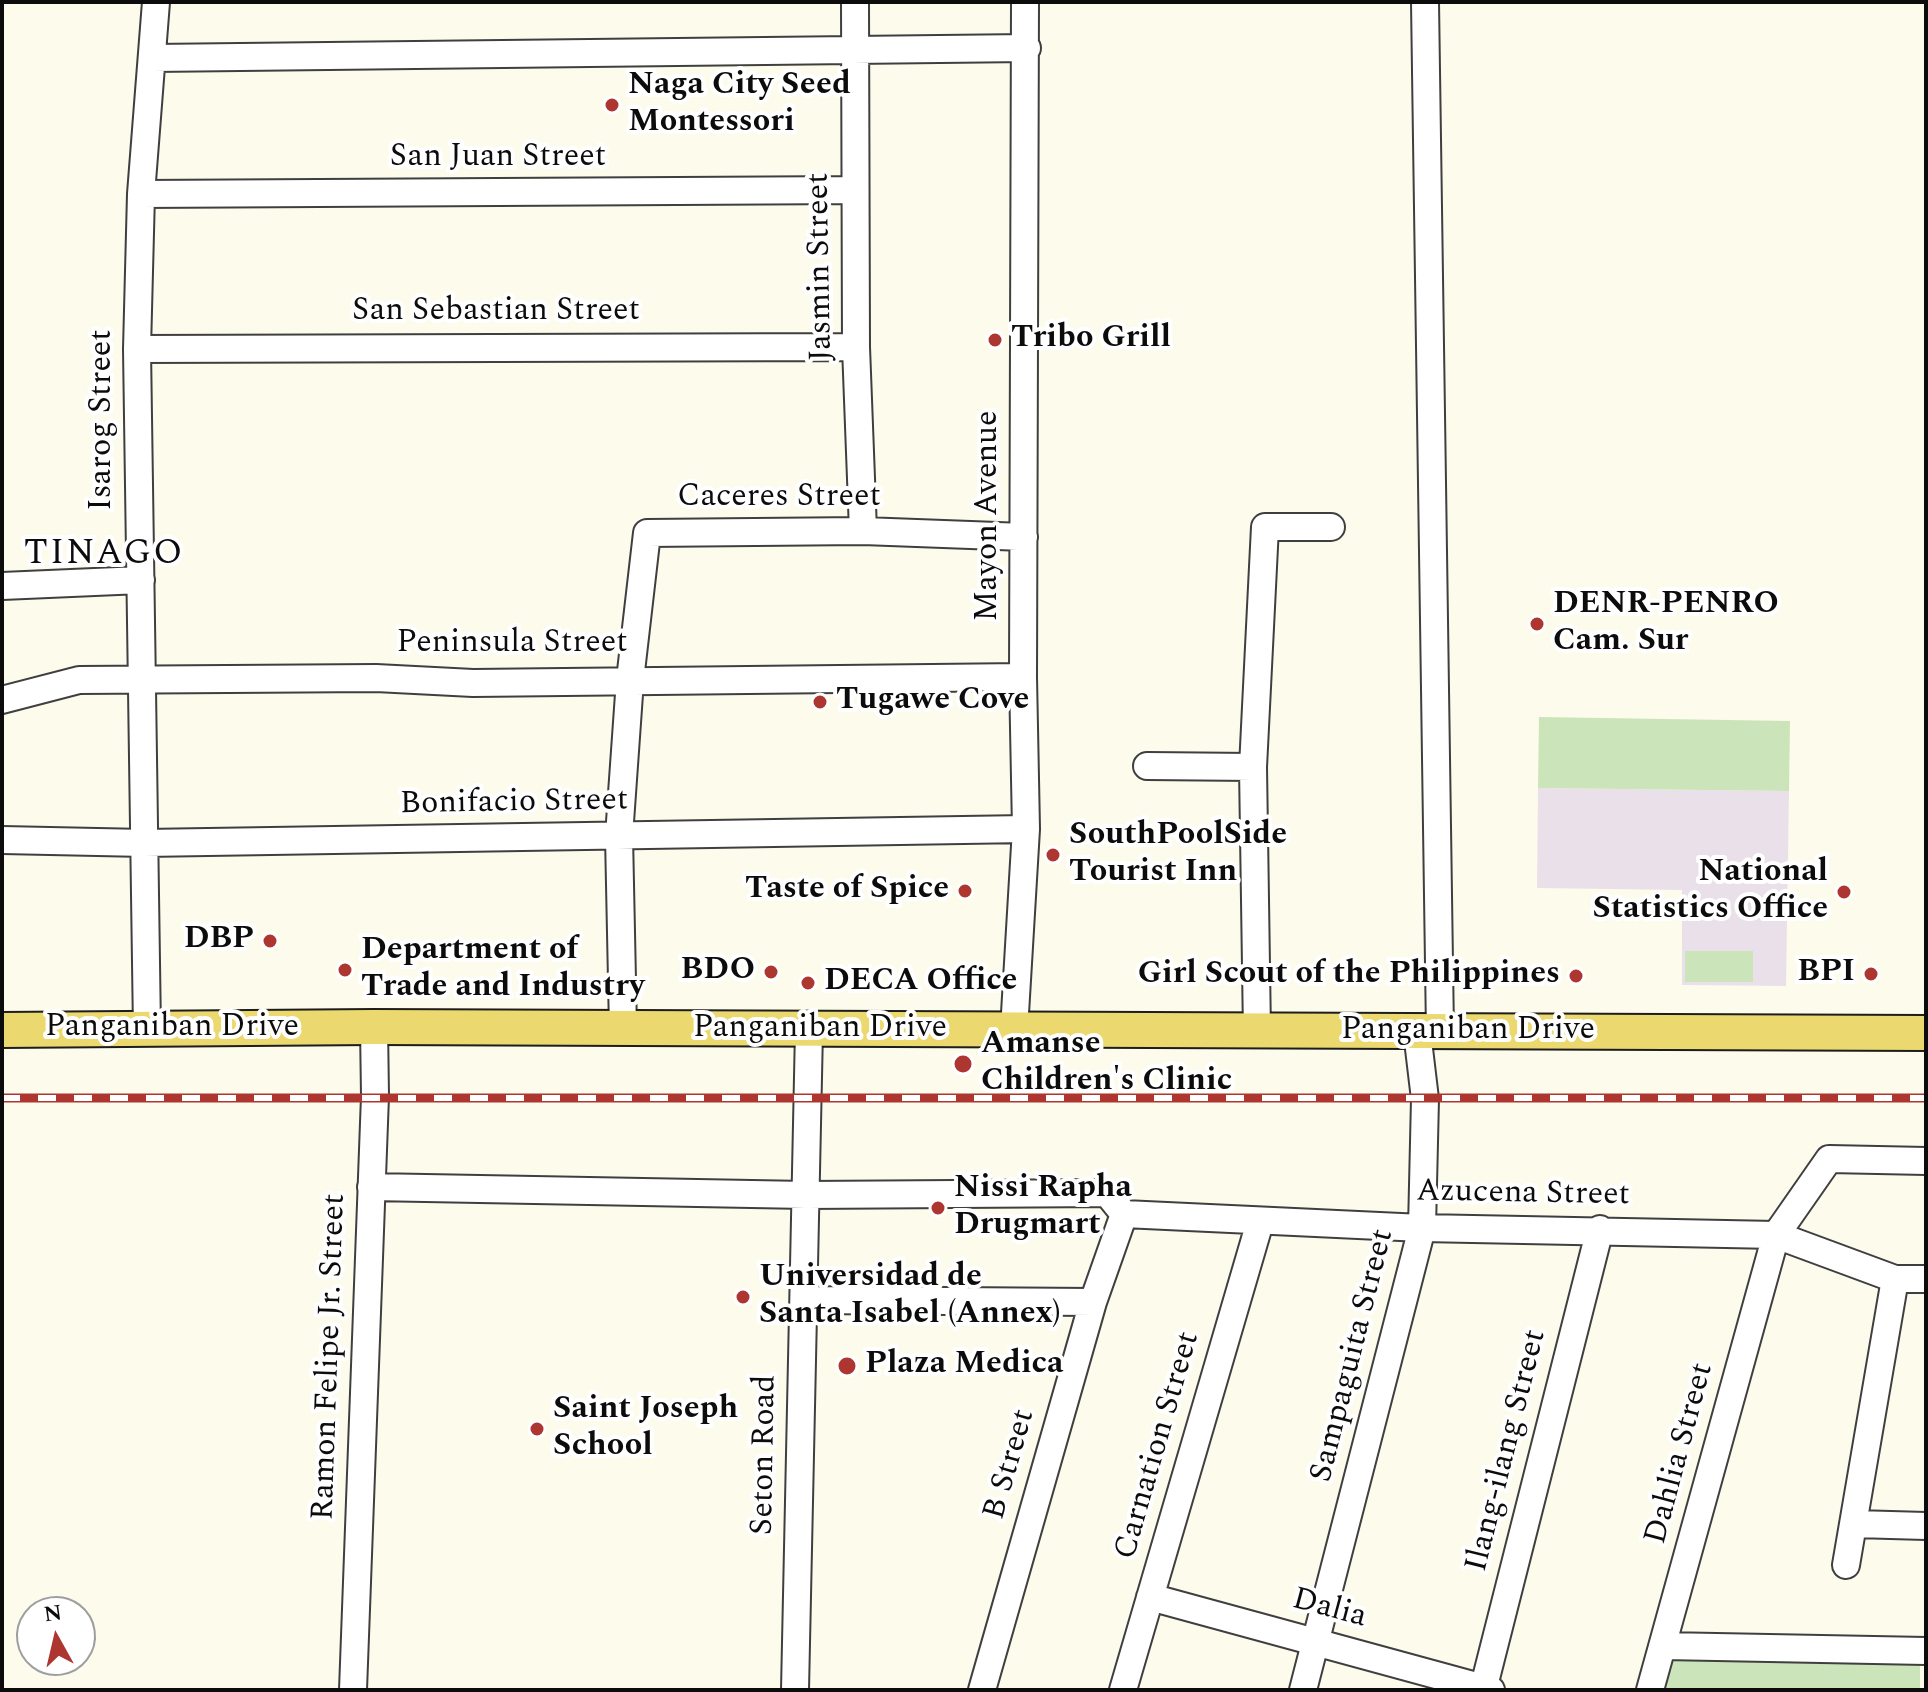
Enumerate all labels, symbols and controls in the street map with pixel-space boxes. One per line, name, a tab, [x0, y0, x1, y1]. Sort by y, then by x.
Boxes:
place label: Naga City Seed Montessori	[628, 68, 851, 143]
marker: Naga City Seed Montessori	[603, 96, 621, 114]
street label: San Juan Street	[390, 140, 606, 178]
street label: Jasmin Street	[801, 172, 843, 362]
street label: San Sebastian Street	[352, 294, 640, 332]
place label: Tribo Grill	[1011, 321, 1171, 359]
street label: Isarog Street	[85, 329, 123, 511]
marker: Tribo Grill	[986, 331, 1004, 349]
street label: Mayon Avenue	[971, 410, 1009, 622]
street label: Caceres Street	[677, 480, 881, 518]
district label: TINAGO	[24, 534, 184, 578]
place label: DENR-PENRO Cam. Sur	[1553, 587, 1779, 662]
marker: DENR-PENRO Cam. Sur	[1528, 615, 1546, 633]
street label: Peninsula Street	[396, 626, 628, 664]
place label: Tugawe Cove	[836, 683, 1029, 721]
marker: Tugawe Cove	[811, 693, 829, 711]
street label: Bonifacio Street	[400, 783, 628, 825]
place label: SouthPoolSide Tourist Inn	[1069, 818, 1287, 893]
marker: SouthPoolSide Tourist Inn	[1044, 846, 1062, 864]
place label: National Statistics Office	[1592, 855, 1828, 930]
place label: Taste of Spice	[745, 872, 949, 910]
marker: Taste of Spice	[956, 882, 974, 900]
marker: National Statistics Office	[1835, 883, 1853, 901]
place label: DBP	[184, 922, 254, 960]
marker: DBP	[261, 932, 279, 950]
place label: Department of Trade and Industry	[361, 933, 644, 1008]
place label: BDO	[681, 953, 755, 991]
place label: BPI	[1797, 955, 1855, 993]
place label: Girl Scout of the Philippines	[1138, 957, 1560, 995]
marker: Department of Trade and Industry	[336, 961, 354, 979]
marker: BDO	[762, 963, 780, 981]
place label: DECA Office	[824, 964, 1017, 1002]
marker: BPI	[1862, 965, 1880, 983]
marker: Girl Scout of the Philippines	[1567, 967, 1585, 985]
marker: DECA Office	[799, 974, 817, 992]
street label: Panganiban Drive	[45, 1010, 299, 1048]
street label: Panganiban Drive	[693, 1011, 947, 1049]
street label: Panganiban Drive	[1341, 1013, 1595, 1051]
place label: Amanse Children's Clinic	[981, 1027, 1232, 1102]
marker: Amanse Children's Clinic	[952, 1053, 974, 1075]
place label: Nissi Rapha Drugmart	[954, 1171, 1132, 1246]
street label: Azucena Street	[1416, 1174, 1630, 1216]
street label: Ramon Felipe Jr. Street	[306, 1193, 356, 1521]
marker: Nissi Rapha Drugmart	[929, 1199, 947, 1217]
street label: Sampaguita Street	[1304, 1226, 1404, 1486]
place label: Universidad de Santa Isabel (Annex)	[759, 1260, 1061, 1335]
marker: Universidad de Santa Isabel (Annex)	[734, 1288, 752, 1306]
street label: Ilang-ilang Street	[1459, 1326, 1557, 1576]
street label: Carnation Street	[1108, 1328, 1210, 1564]
place label: Plaza Medica	[865, 1347, 1064, 1385]
marker: Plaza Medica	[836, 1355, 858, 1377]
street label: Dahlia Street	[1638, 1359, 1724, 1549]
street label: Seton Road	[745, 1374, 787, 1536]
place label: Saint Joseph School	[553, 1392, 738, 1467]
street label: B Street	[977, 1405, 1045, 1525]
marker: Saint Joseph School	[528, 1420, 546, 1438]
street label: Dalia	[1288, 1582, 1370, 1638]
north arrow	[16, 1596, 96, 1676]
text: N	[42, 1596, 64, 1631]

